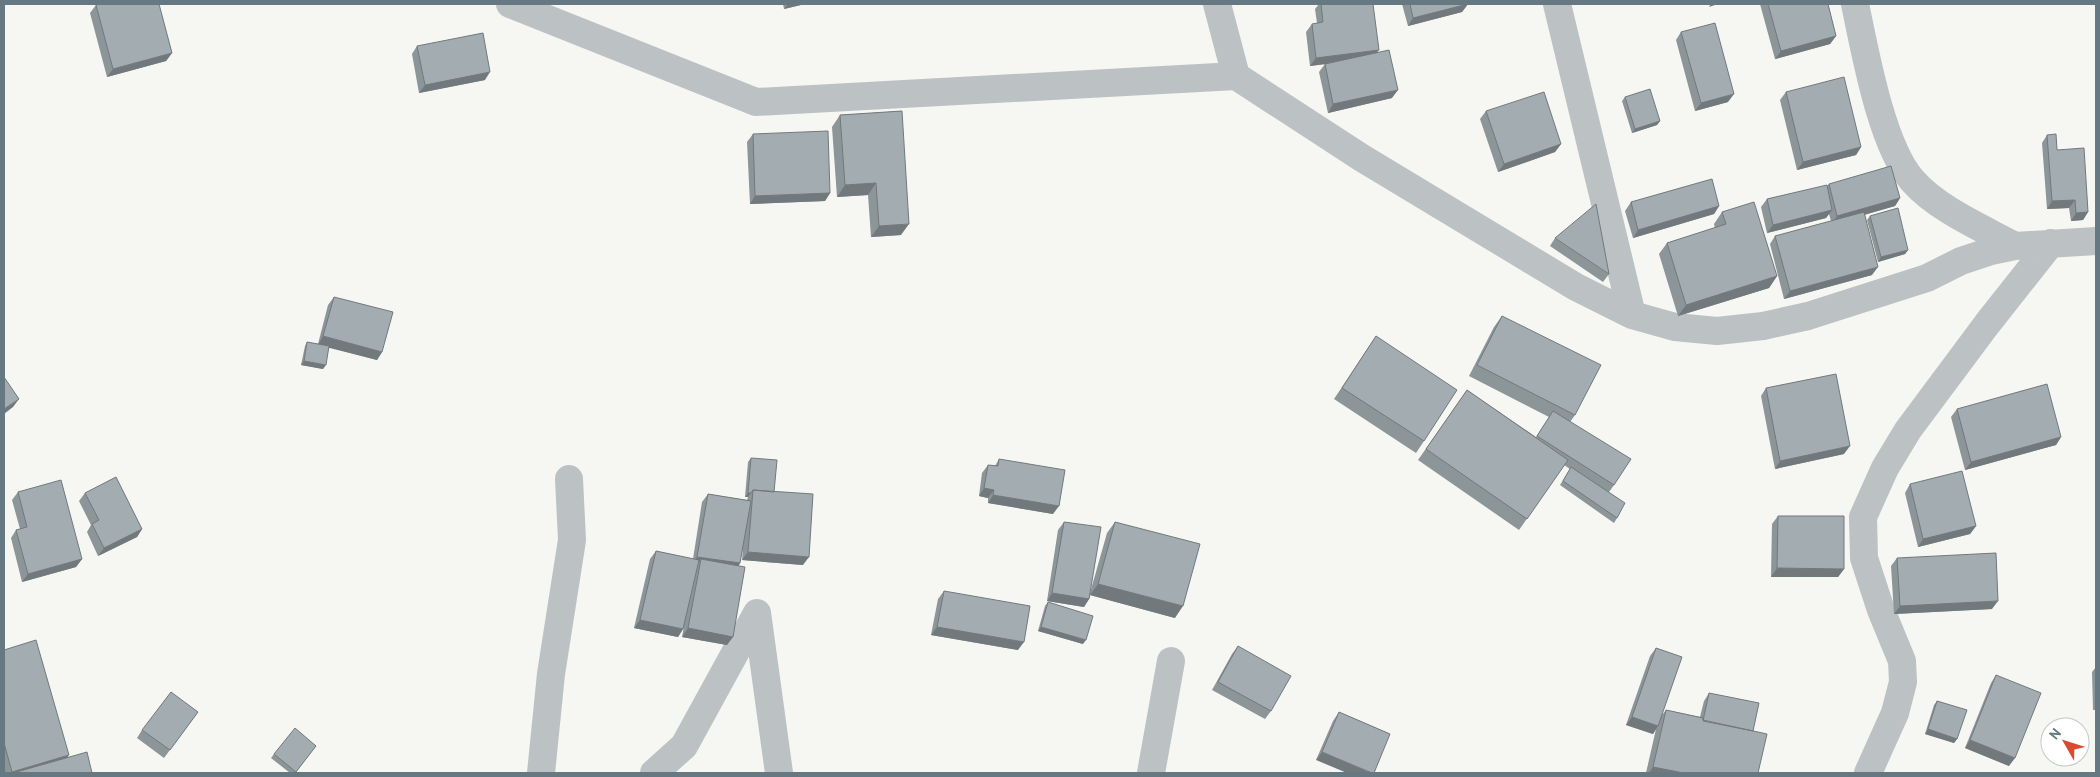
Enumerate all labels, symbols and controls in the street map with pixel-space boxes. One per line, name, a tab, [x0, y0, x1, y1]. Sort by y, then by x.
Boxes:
north arrow	[2040, 717, 2090, 767]
text: N	[2045, 725, 2065, 743]

